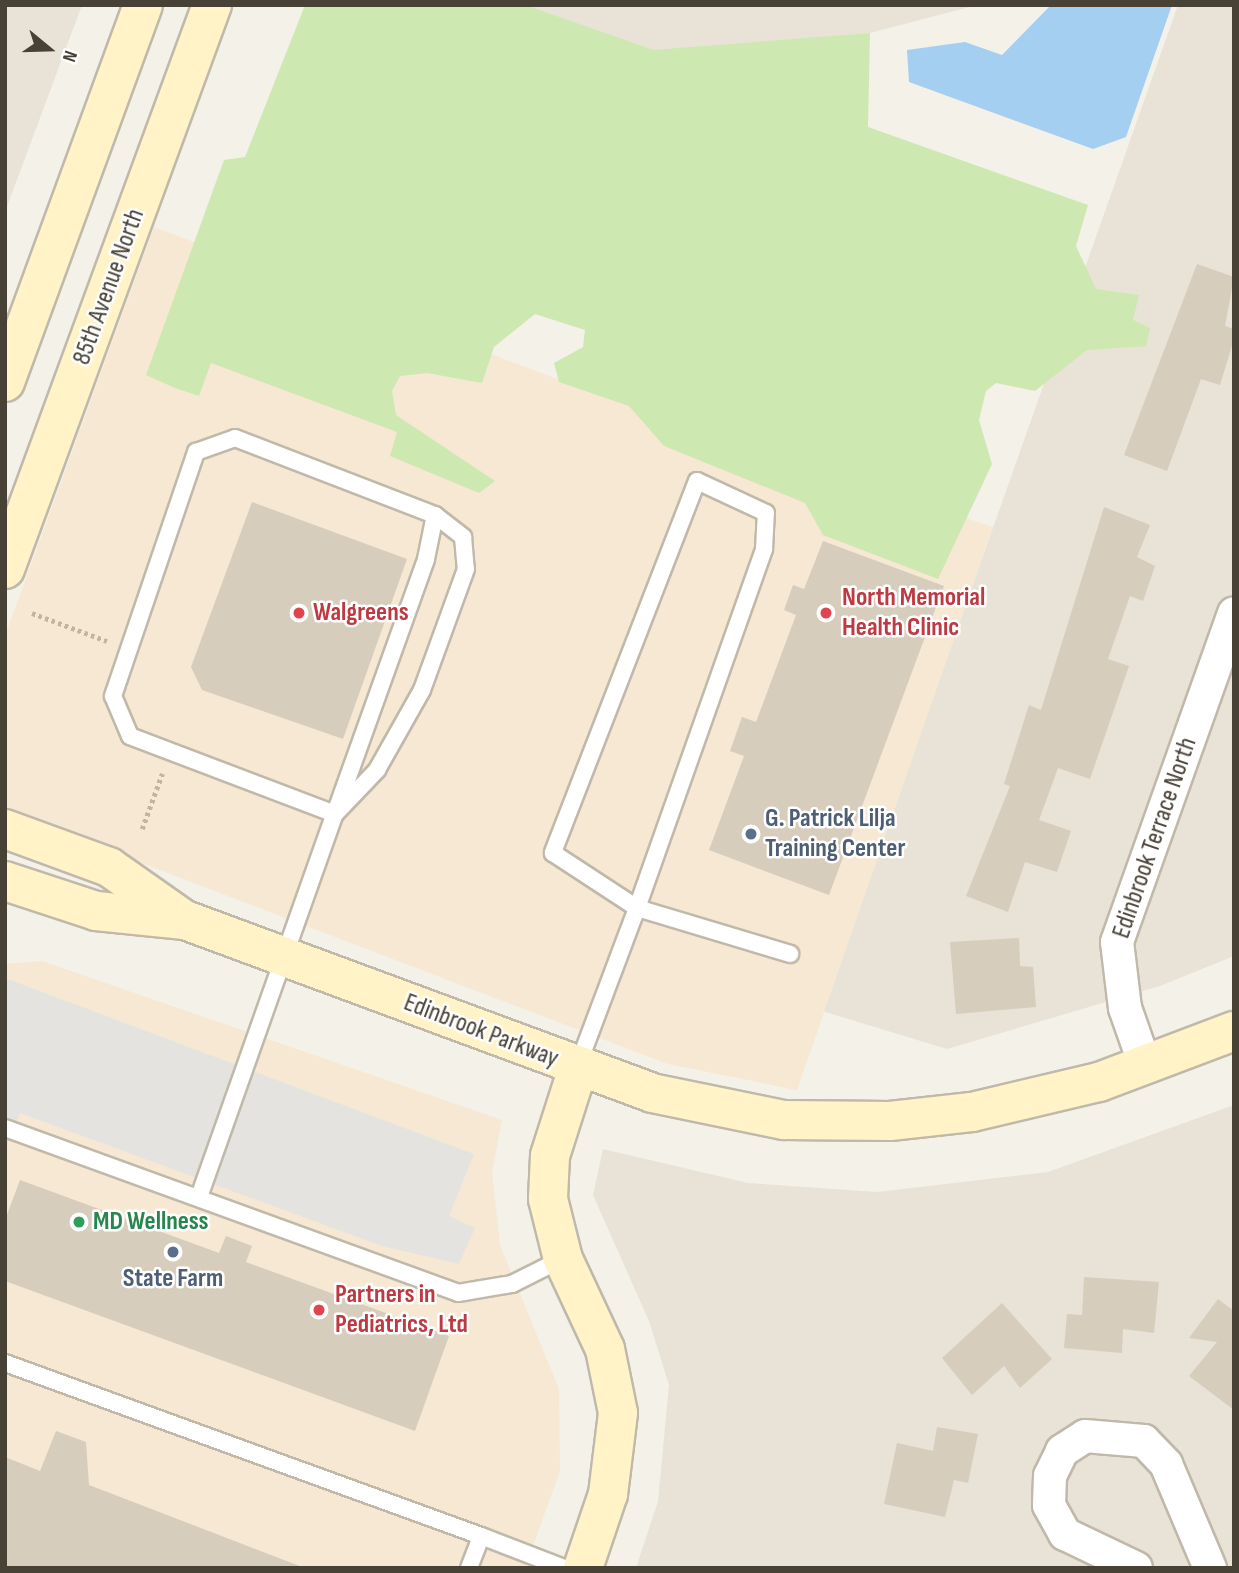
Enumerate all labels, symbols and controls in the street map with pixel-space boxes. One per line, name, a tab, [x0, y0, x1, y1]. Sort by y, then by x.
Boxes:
north arrow	[14, 14, 84, 84]
text: N	[57, 47, 82, 65]
street label: 85th Avenue North	[66, 205, 152, 369]
place label: North Memorial Health Clinic	[842, 582, 985, 644]
place label: Walgreens	[313, 597, 409, 629]
marker: North Memorial Health Clinic	[816, 603, 836, 623]
marker: Walgreens	[291, 605, 307, 621]
street label: Edinbrook Terrace North	[1106, 733, 1204, 943]
place label: G. Patrick Lilja Training Center	[765, 803, 905, 864]
marker: G. Patrick Lilja Training Center	[743, 826, 759, 842]
street label: Edinbrook Parkway	[399, 987, 563, 1075]
place label: MD Wellness	[93, 1206, 209, 1238]
marker: MD Wellness	[71, 1214, 87, 1230]
marker: State Farm	[165, 1244, 181, 1260]
place label: State Farm	[123, 1263, 223, 1295]
place label: Partners in Pediatrics, Ltd	[335, 1279, 468, 1340]
marker: Partners in Pediatrics, Ltd	[309, 1300, 329, 1320]

